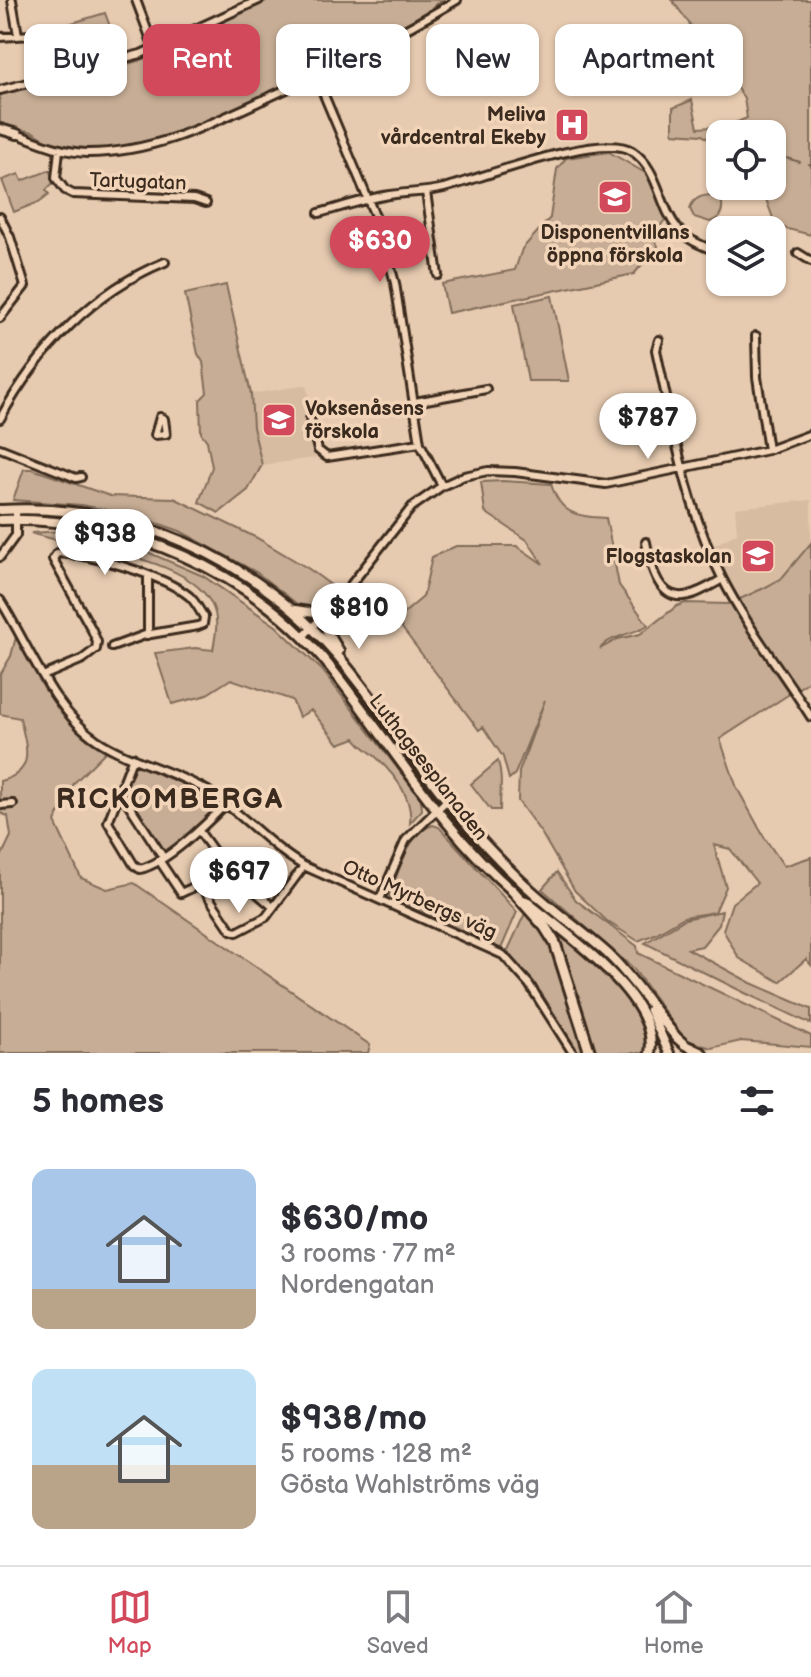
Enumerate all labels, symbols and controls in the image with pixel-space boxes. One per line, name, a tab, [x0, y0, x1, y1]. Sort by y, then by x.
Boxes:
chip: Buy	[24, 24, 127, 96]
chip: Rent	[143, 24, 260, 96]
chip: Filters	[276, 24, 410, 96]
chip: New	[426, 24, 539, 96]
chip: Apartment	[555, 24, 743, 96]
place label: Meliva vårdcentral Ekeby	[380, 103, 547, 150]
hospital icon: Meliva vårdcentral Ekeby	[553, 106, 591, 144]
map controls	[706, 120, 786, 296]
button: locate	[706, 120, 786, 200]
street label: Tartugatan	[89, 168, 187, 196]
school or university icon: Disponentvillans öppna förskola	[596, 178, 634, 216]
pin: $630	[333, 216, 427, 284]
button: layers	[706, 216, 786, 296]
place label: Disponentvillans öppna förskola	[541, 221, 690, 268]
text: $630	[348, 226, 412, 257]
pin: $787	[601, 393, 695, 461]
place label: Voksenåsens förskola	[305, 397, 424, 444]
school or university icon: Voksenåsens förskola	[260, 401, 298, 439]
text: $787	[617, 403, 679, 434]
pin: $938	[58, 509, 152, 577]
text: $938	[73, 519, 137, 550]
school or university icon: Flogstaskolan	[739, 537, 777, 575]
place label: Flogstaskolan	[605, 545, 732, 569]
pin: $810	[312, 583, 406, 651]
text: $810	[329, 593, 389, 624]
street label: Luthagsesplanaden	[364, 690, 493, 845]
district label: RICKOMBERGA	[56, 783, 284, 816]
pin: $697	[192, 847, 286, 915]
street label: Otto Myrbergs väg	[339, 855, 500, 945]
text: $697	[208, 857, 270, 888]
icon: filters	[735, 1079, 779, 1123]
text: 5 homes	[32, 1081, 164, 1122]
text: $630/mo	[280, 1198, 428, 1239]
icon: home	[96, 1201, 192, 1297]
text: 3 rooms · 77 m²	[280, 1239, 456, 1270]
text: Nordengatan	[280, 1270, 435, 1301]
text: $938/mo	[280, 1398, 427, 1439]
icon: home	[96, 1401, 192, 1497]
text: 5 rooms · 128 m²	[280, 1439, 472, 1470]
text: Gösta Wahlströms väg	[280, 1470, 540, 1501]
tab: Map	[108, 1585, 152, 1660]
tab: Saved	[367, 1585, 429, 1660]
tab: Home	[644, 1585, 703, 1660]

